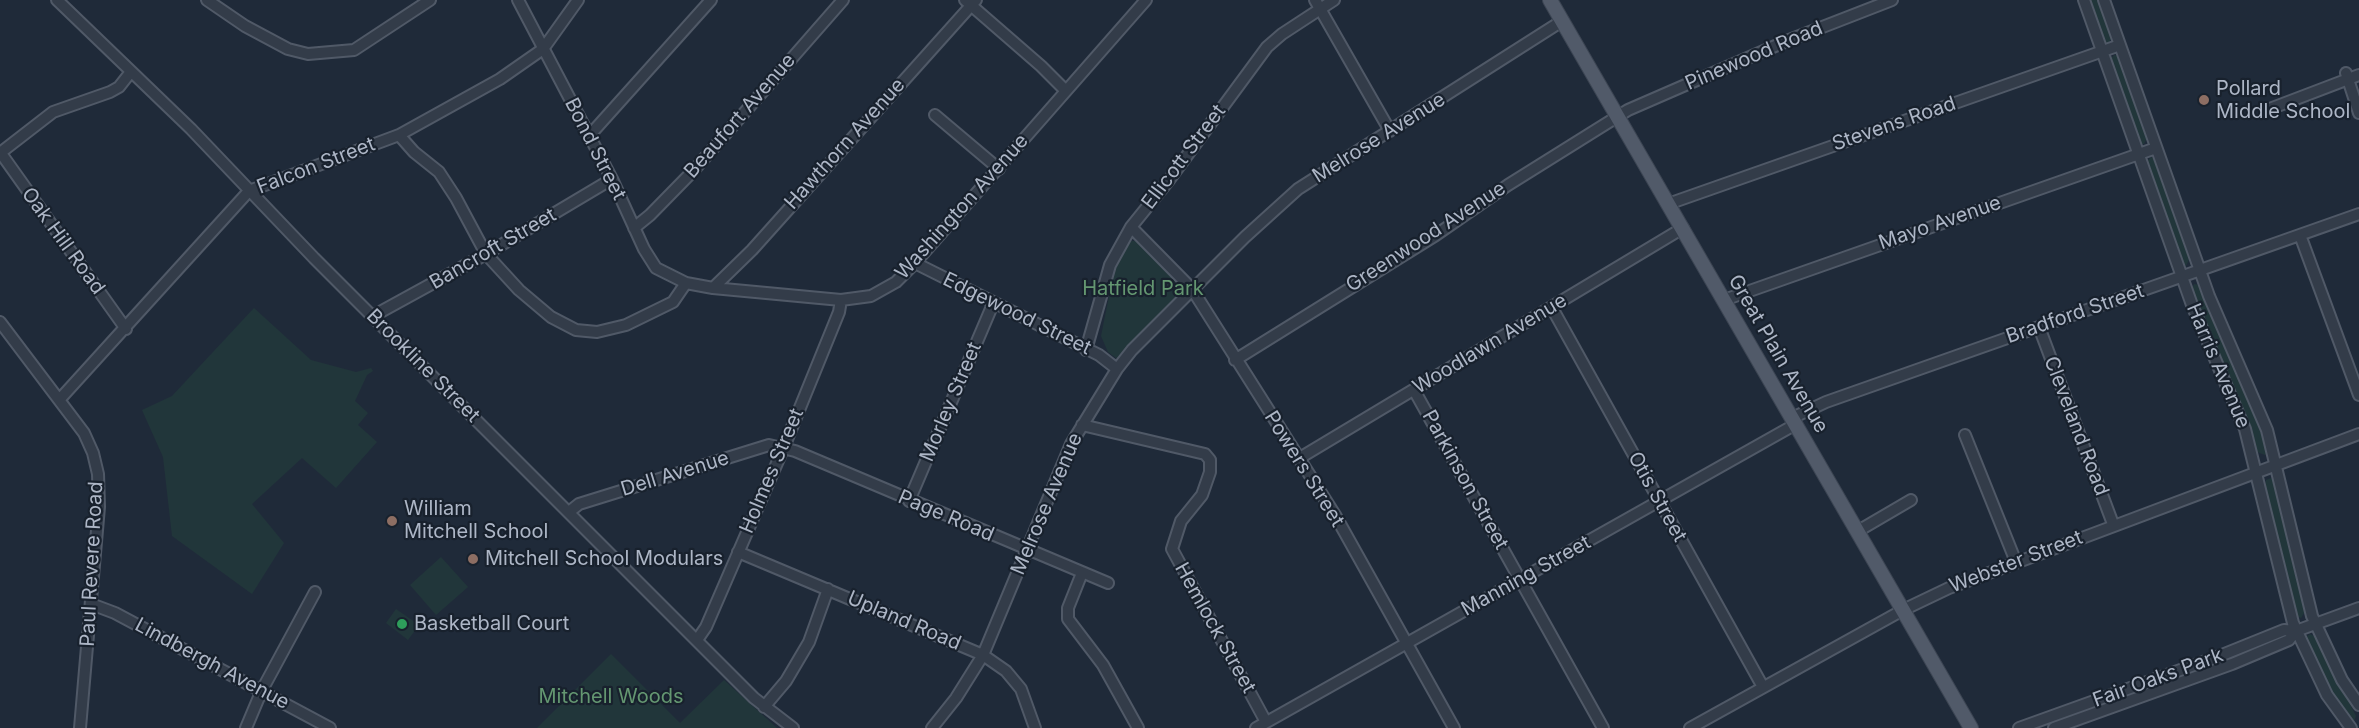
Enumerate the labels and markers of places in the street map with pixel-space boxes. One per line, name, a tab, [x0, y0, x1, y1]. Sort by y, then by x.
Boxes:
place label: Pollard Middle School	[2216, 77, 2350, 124]
marker: Pollard Middle School	[2197, 93, 2211, 107]
place label: William Mitchell School	[404, 497, 548, 544]
marker: William Mitchell School	[385, 514, 399, 528]
place label: Mitchell School Modulars	[485, 547, 723, 571]
marker: Mitchell School Modulars	[466, 552, 480, 566]
place label: Basketball Court	[414, 612, 569, 636]
marker: Basketball Court	[395, 617, 409, 631]

